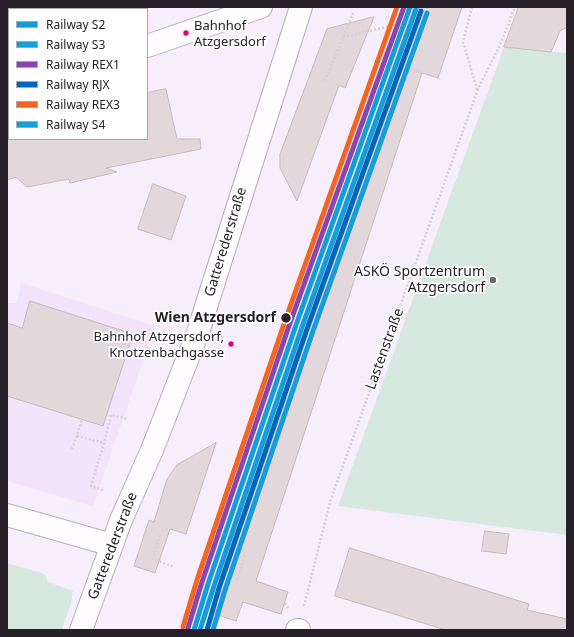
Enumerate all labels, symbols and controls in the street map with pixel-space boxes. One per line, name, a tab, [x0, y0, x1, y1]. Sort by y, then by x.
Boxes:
legend	[8, 8, 148, 140]
text: Railway S2	[46, 16, 105, 33]
place label: Bahnhof Atzgersdorf	[194, 18, 266, 49]
marker: Bahnhof Atzgersdorf	[181, 28, 191, 38]
text: Railway S3	[46, 36, 105, 53]
text: Railway REX1	[46, 56, 120, 73]
text: Railway RJX	[46, 76, 110, 93]
text: Railway REX3	[46, 96, 120, 113]
text: Railway S4	[46, 116, 105, 133]
street label: Gatterederstraße	[201, 185, 251, 299]
place label: ASKÖ Sportzentrum Atzgersdorf	[354, 264, 485, 296]
marker: ASKÖ Sportzentrum Atzgersdorf	[488, 275, 498, 285]
street label: Lastenstraße	[363, 306, 407, 392]
place label: Wien Atzgersdorf	[155, 310, 276, 326]
marker: Wien Atzgersdorf	[279, 311, 293, 325]
place label: Bahnhof Atzgersdorf, Knotzenbachgasse	[93, 329, 224, 360]
marker: Bahnhof Atzgersdorf, Knotzenbachgasse	[226, 339, 236, 349]
street label: Gatterederstraße	[85, 490, 141, 602]

